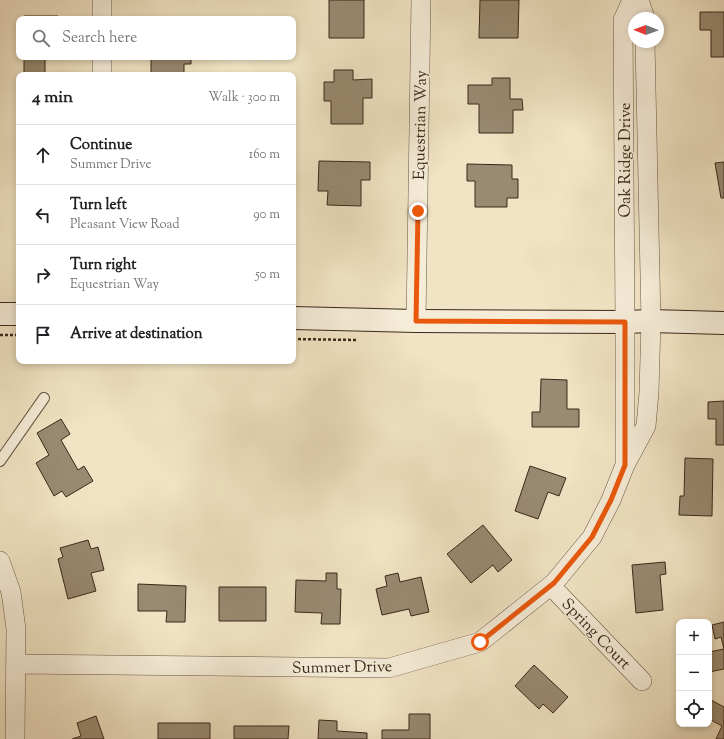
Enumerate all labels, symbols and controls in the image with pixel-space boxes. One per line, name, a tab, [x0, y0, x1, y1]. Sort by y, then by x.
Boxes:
north arrow	[628, 12, 664, 48]
search box	[16, 16, 296, 60]
icon: search	[30, 27, 52, 49]
text: Search here	[62, 28, 137, 49]
street label: Equestrian Way	[409, 70, 434, 180]
text: 4 min	[32, 86, 73, 110]
text: Walk · 300 m	[208, 89, 280, 107]
street label: Oak Ridge Drive	[615, 102, 638, 218]
text: Continue	[70, 135, 132, 156]
icon: ahead	[32, 144, 54, 166]
text: 160 m	[249, 146, 280, 164]
text: Summer Drive	[70, 156, 152, 174]
text: Turn left	[70, 195, 127, 216]
route end	[409, 202, 427, 220]
icon: left	[32, 204, 54, 226]
text: 90 m	[253, 206, 280, 224]
text: Pleasant View Road	[70, 216, 180, 234]
text: Turn right	[70, 255, 136, 276]
icon: right	[32, 264, 54, 286]
text: 50 m	[255, 266, 280, 284]
text: Equestrian Way	[70, 276, 159, 294]
icon: arrive	[32, 324, 54, 346]
text: Arrive at destination	[70, 324, 203, 345]
street label: Spring Court	[555, 594, 636, 676]
map controls	[676, 619, 712, 727]
button: +	[676, 619, 712, 655]
route start	[471, 633, 489, 651]
button: −	[676, 655, 712, 691]
street label: Summer Drive	[292, 656, 392, 681]
button: locate	[676, 691, 712, 727]

